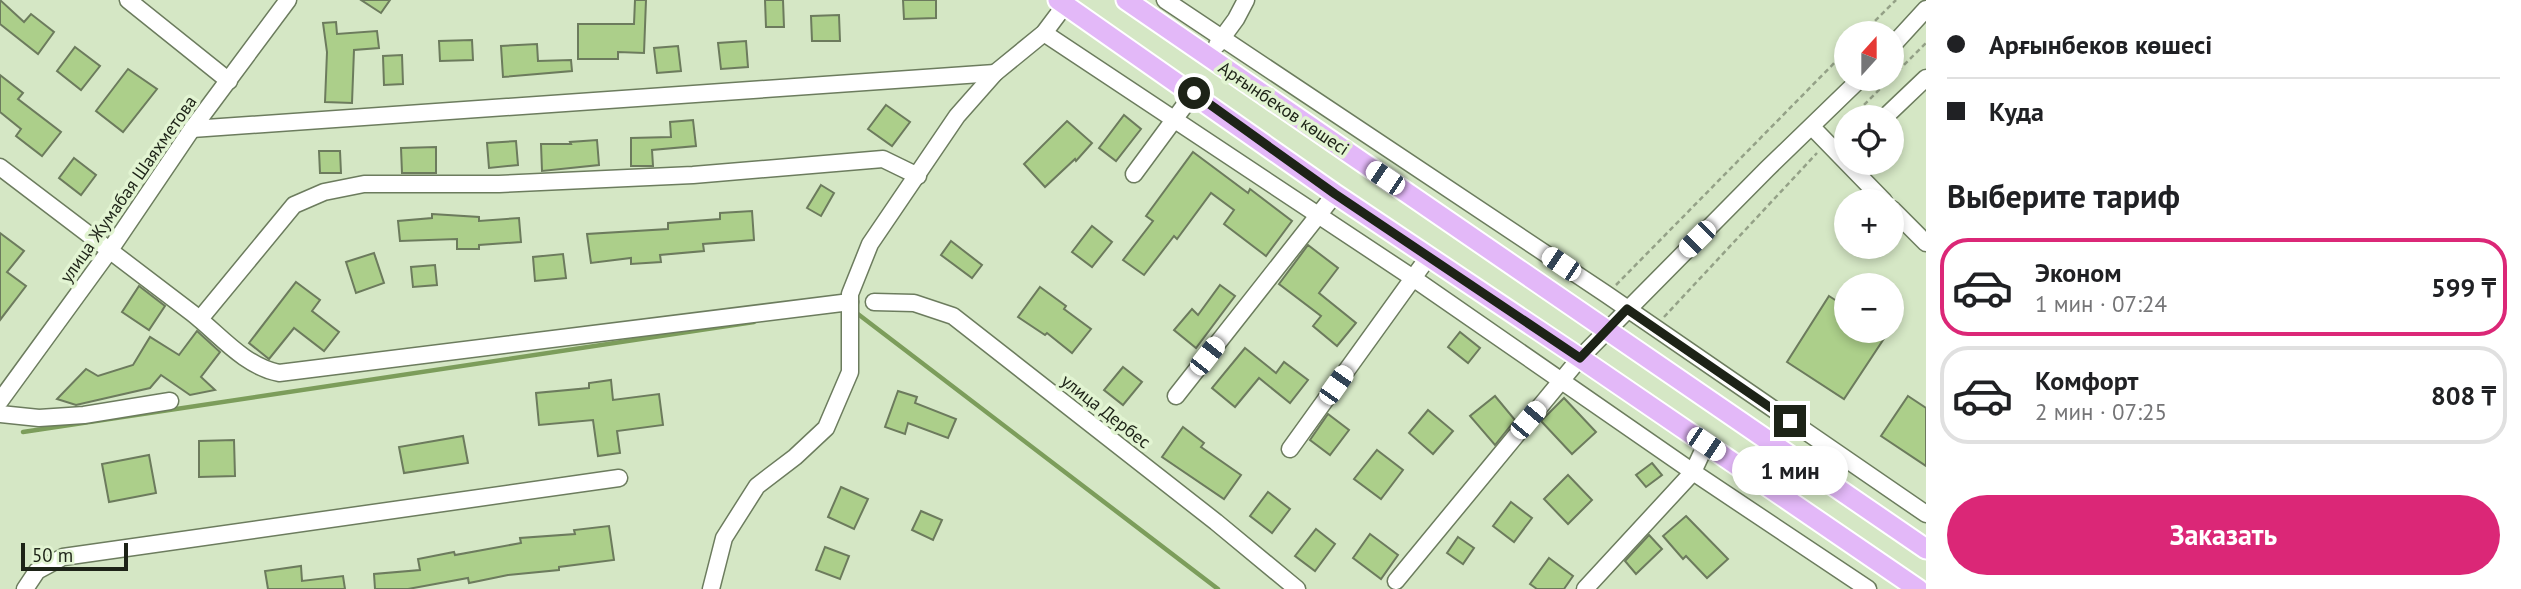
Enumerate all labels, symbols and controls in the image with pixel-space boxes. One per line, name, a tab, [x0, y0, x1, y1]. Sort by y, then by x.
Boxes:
north arrow	[1834, 21, 1904, 91]
map controls	[1834, 21, 1904, 343]
text: Арғынбеков көшесі	[1989, 28, 2212, 61]
street label: Арғынбеков көшесі	[1214, 56, 1354, 160]
route start	[1178, 77, 1210, 109]
street label: улица Жумабая Шаяхметова	[54, 91, 202, 287]
text: Куда	[1989, 95, 2044, 128]
button: locate	[1834, 105, 1904, 175]
car	[1362, 158, 1409, 198]
text: Выберите тариф	[1947, 175, 2180, 217]
button: +	[1834, 189, 1904, 259]
car	[1675, 217, 1720, 261]
car	[1538, 244, 1585, 284]
icon: car	[1951, 256, 2014, 319]
text: Эконом	[2035, 256, 2122, 289]
text: 599 ₸	[2431, 271, 2496, 304]
button: −	[1834, 273, 1904, 343]
text: 1 мин · 07:24	[2035, 289, 2167, 318]
car	[1186, 333, 1229, 379]
car	[1316, 362, 1357, 408]
icon: car	[1951, 364, 2014, 427]
text: Комфорт	[2035, 364, 2138, 397]
street label: улица Дербес	[1057, 369, 1155, 453]
text: 808 ₸	[2431, 379, 2496, 412]
car	[1507, 397, 1550, 443]
text: 2 мин · 07:25	[2035, 397, 2167, 426]
route end	[1774, 405, 1806, 437]
car	[1683, 424, 1730, 464]
callout: 1 мин	[1732, 446, 1848, 494]
text: 1 мин	[1760, 456, 1820, 485]
button: Заказать	[1947, 495, 2500, 575]
scale bar	[21, 540, 128, 572]
text: 50 m	[32, 543, 73, 567]

